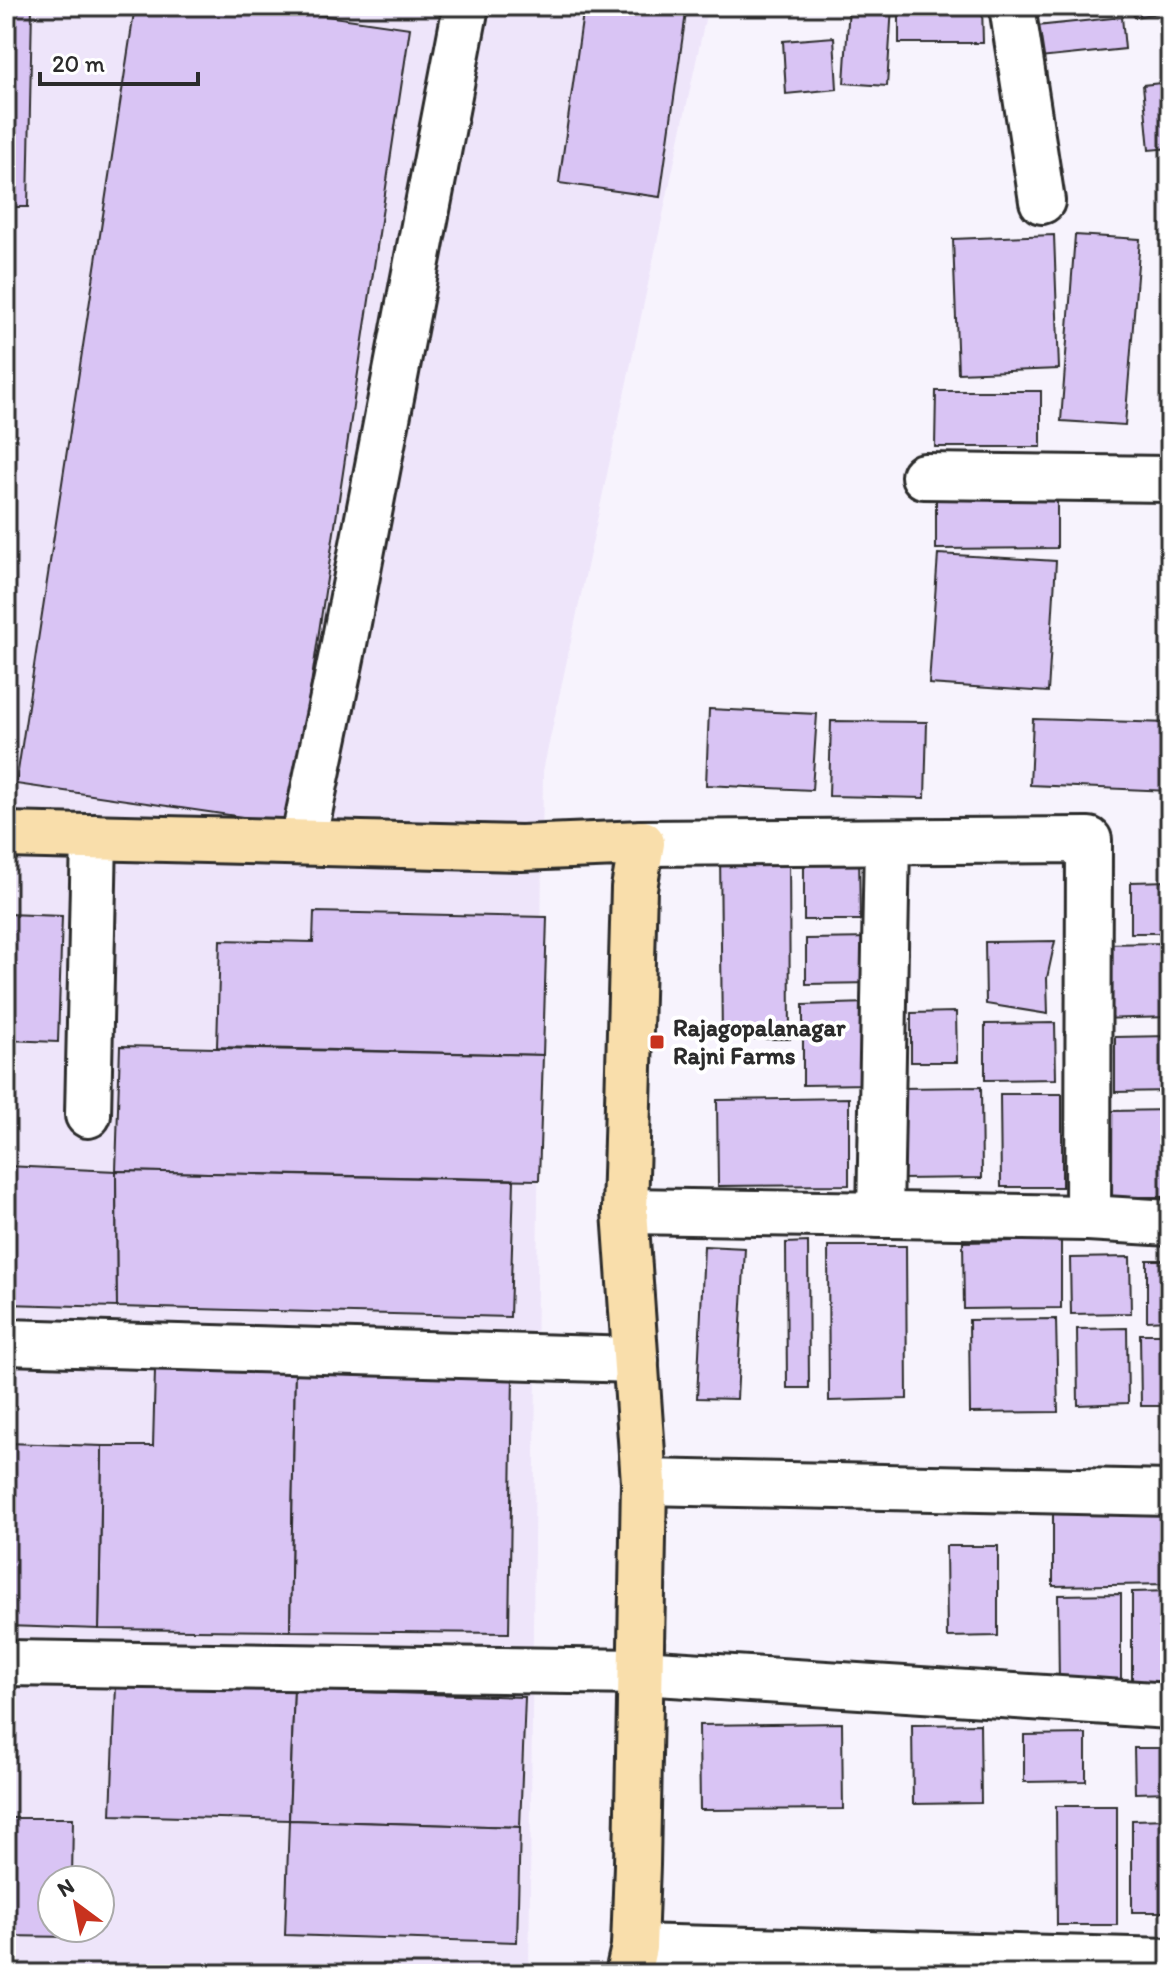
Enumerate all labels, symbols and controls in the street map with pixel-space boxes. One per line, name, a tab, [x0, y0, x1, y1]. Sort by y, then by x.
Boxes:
scale bar	[40, 36, 198, 86]
text: 20 m	[52, 49, 105, 78]
place label: Rajagopalanagar Rajni Farms	[673, 1013, 846, 1071]
marker: Rajagopalanagar Rajni Farms	[648, 1033, 666, 1051]
north arrow	[36, 1864, 116, 1944]
text: N	[52, 1872, 79, 1903]

